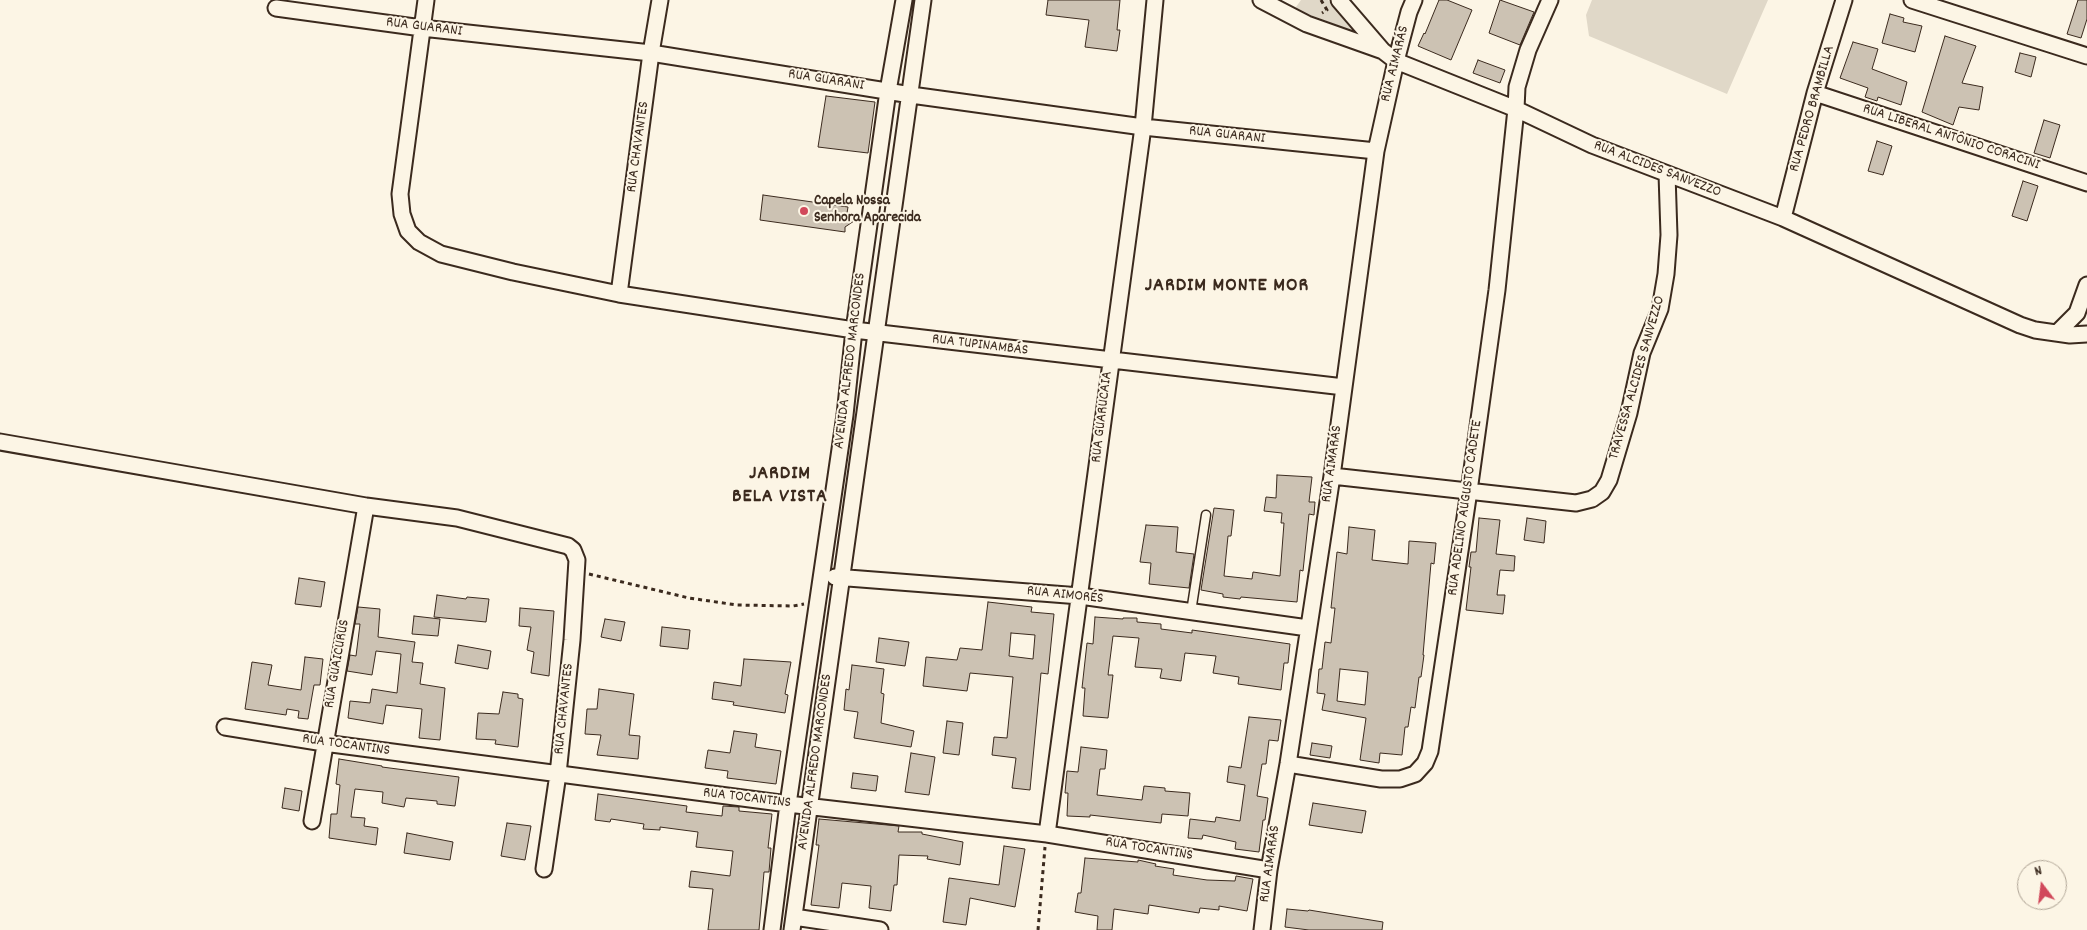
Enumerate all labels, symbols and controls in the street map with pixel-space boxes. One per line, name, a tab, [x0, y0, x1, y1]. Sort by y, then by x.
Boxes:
street label: RUA GUARANI	[385, 14, 463, 42]
street label: RUA AIMARÁS	[1378, 24, 1414, 104]
street label: RUA PEDRO BRAMBILLA	[1786, 44, 1840, 174]
street label: RUA GUARANI	[787, 66, 865, 96]
street label: RUA CHAVANTES	[624, 100, 654, 194]
street label: RUA LIBERAL ANTÔNIO CORACINI	[1860, 101, 2042, 175]
street label: RUA GUARANI	[1188, 123, 1266, 149]
street label: RUA ALCIDES SANVEZZO	[1591, 137, 1723, 203]
place label: Capela Nossa Senhora Aparecida	[814, 193, 921, 228]
marker: Capela Nossa Senhora Aparecida	[798, 205, 810, 217]
street label: AVENIDA ALFREDO MARCONDES	[831, 272, 871, 450]
district label: JARDIM MONTE MOR	[1143, 275, 1311, 299]
street label: TRAVESSA ALCIDES SANVEZZO	[1606, 294, 1670, 462]
street label: RUA TUPINAMBÁS	[931, 331, 1029, 361]
street label: RUA GUARUCAIA	[1088, 370, 1118, 464]
street label: RUA ADELINO AUGUSTO CADETE	[1445, 419, 1487, 597]
street label: RUA AIMARÁS	[1319, 424, 1347, 504]
district label: JARDIM BELA VISTA	[731, 463, 829, 510]
street label: RUA AIMORÉS	[1026, 583, 1104, 609]
street label: RUA GUAICURUS	[321, 618, 355, 710]
street label: RUA CHAVANTES	[551, 662, 579, 756]
street label: AVENIDA ALFREDO MARCONDES	[795, 673, 837, 851]
street label: RUA TOCANTINS	[301, 731, 391, 761]
street label: RUA TOCANTINS	[702, 785, 792, 813]
street label: RUA AIMARÁS	[1257, 824, 1285, 904]
street label: RUA TOCANTINS	[1104, 834, 1194, 866]
north arrow	[2017, 860, 2067, 910]
text: N	[2032, 861, 2044, 882]

